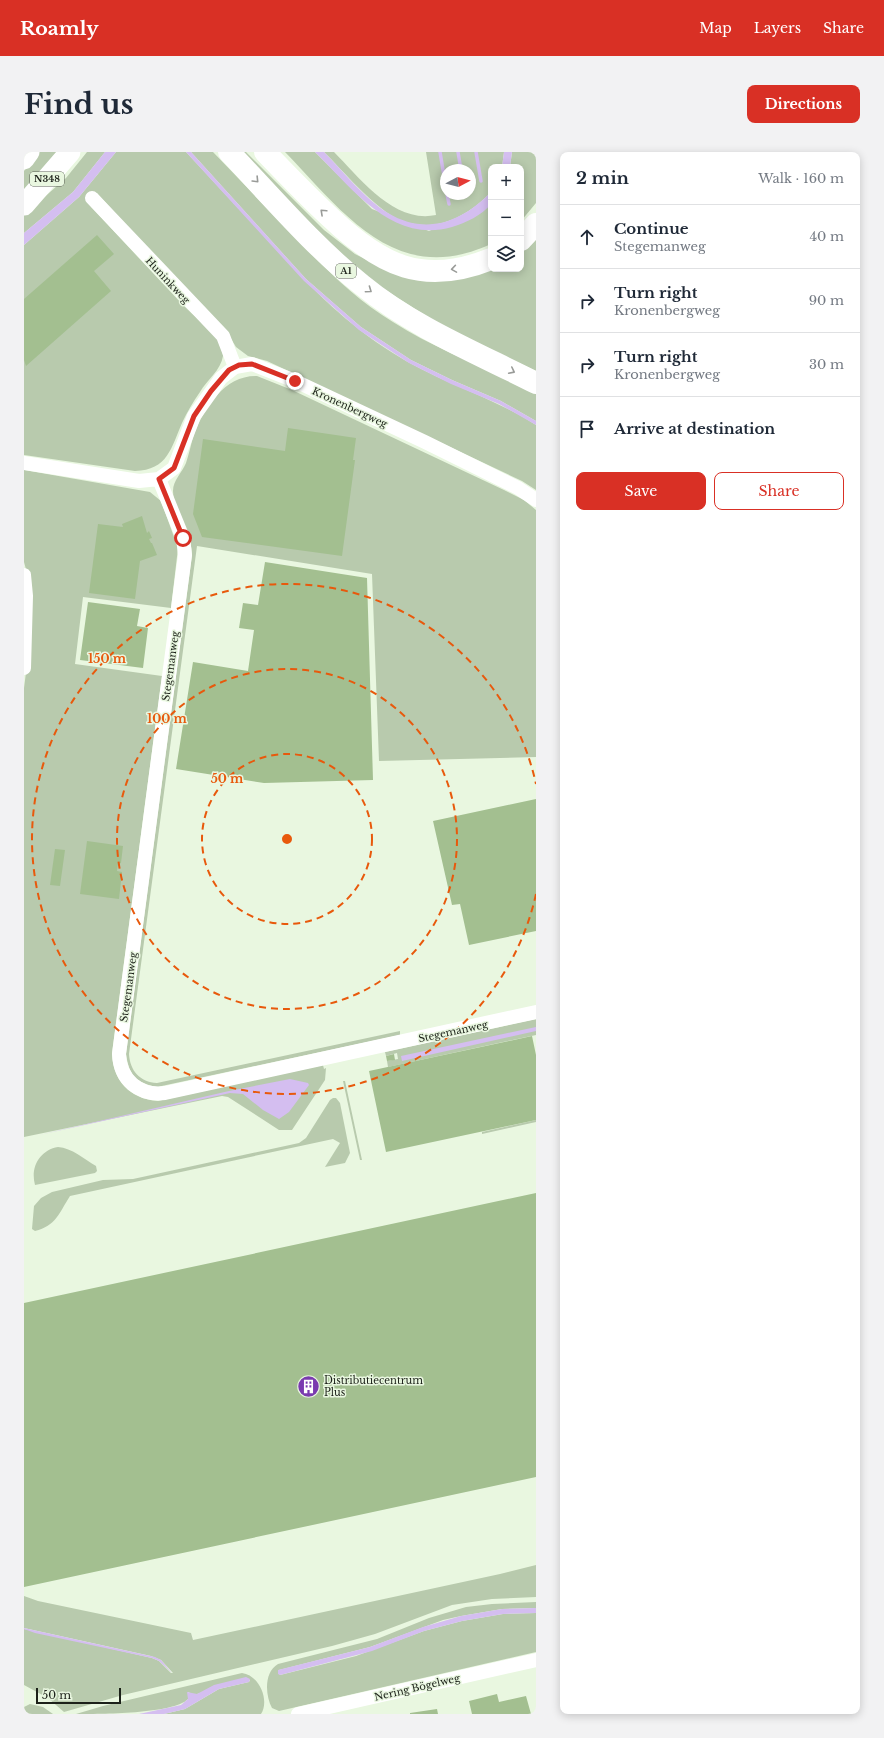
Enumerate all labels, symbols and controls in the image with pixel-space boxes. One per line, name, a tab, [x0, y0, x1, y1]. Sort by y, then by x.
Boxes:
text: Roamly	[20, 17, 99, 40]
text: Map	[699, 19, 732, 37]
text: Layers	[754, 19, 801, 37]
text: Share	[823, 19, 864, 37]
button: Directions	[747, 85, 860, 123]
text: Find us	[24, 87, 134, 122]
north arrow	[440, 164, 476, 200]
map controls	[488, 164, 524, 272]
button: +	[488, 164, 524, 200]
text: 2 min	[576, 168, 629, 189]
text: Walk · 160 m	[758, 170, 844, 187]
road number: N348	[30, 172, 64, 186]
one-way arrow	[251, 175, 259, 183]
button: −	[488, 200, 524, 236]
one-way arrow	[320, 209, 328, 216]
text: Continue	[614, 219, 689, 238]
icon: ahead	[576, 226, 598, 248]
text: 40 m	[809, 228, 844, 245]
button: layers	[488, 236, 524, 272]
text: Stegemanweg	[614, 238, 706, 255]
street label: Huninkweg	[143, 254, 193, 307]
road number: A1	[336, 264, 356, 278]
one-way arrow	[451, 264, 457, 273]
text: Turn right	[614, 283, 697, 302]
one-way arrow	[365, 285, 372, 293]
icon: right	[576, 290, 598, 312]
text: 90 m	[809, 292, 844, 309]
text: Kronenbergweg	[614, 302, 720, 319]
text: Turn right	[614, 347, 697, 366]
icon: right	[576, 354, 598, 376]
text: 30 m	[809, 356, 844, 373]
one-way arrow	[508, 366, 515, 374]
text: Kronenbergweg	[614, 366, 720, 383]
route end	[286, 372, 304, 390]
street label: Kronenbergweg	[310, 384, 390, 431]
icon: arrive	[576, 418, 598, 440]
text: Arrive at destination	[614, 419, 775, 438]
button: Save	[576, 472, 706, 510]
button: Share	[714, 472, 844, 510]
route start	[174, 529, 192, 547]
street label: Stegemanweg	[159, 629, 182, 702]
text: 150 m	[88, 651, 127, 666]
text: 100 m	[147, 711, 188, 726]
text: 50 m	[211, 771, 244, 786]
centre of rings	[280, 832, 294, 846]
street label: Stegemanweg	[117, 950, 140, 1023]
street label: Stegemanweg	[417, 1018, 490, 1045]
building icon: Distributiecentrum Plus	[295, 1373, 321, 1399]
place label: Distributiecentrum Plus	[324, 1374, 423, 1399]
street label: Nering Bögelweg	[373, 1671, 462, 1704]
scale bar	[36, 1686, 121, 1705]
text: 50 m	[42, 1688, 71, 1702]

